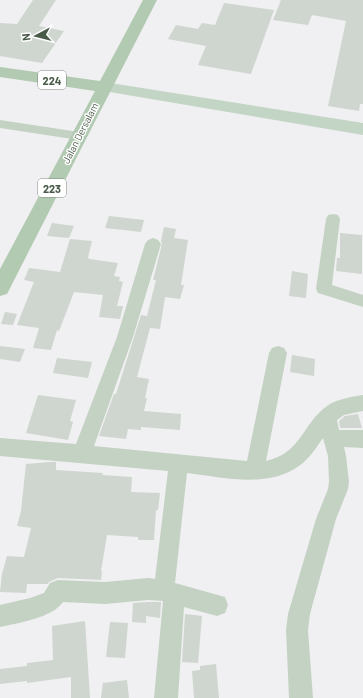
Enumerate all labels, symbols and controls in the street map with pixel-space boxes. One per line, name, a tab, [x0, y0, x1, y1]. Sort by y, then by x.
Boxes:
north arrow	[16, 16, 56, 56]
text: N	[19, 33, 32, 42]
road number: 224	[38, 71, 66, 89]
street label: Jalan Dersalam	[60, 101, 100, 165]
road number: 223	[38, 179, 66, 197]

